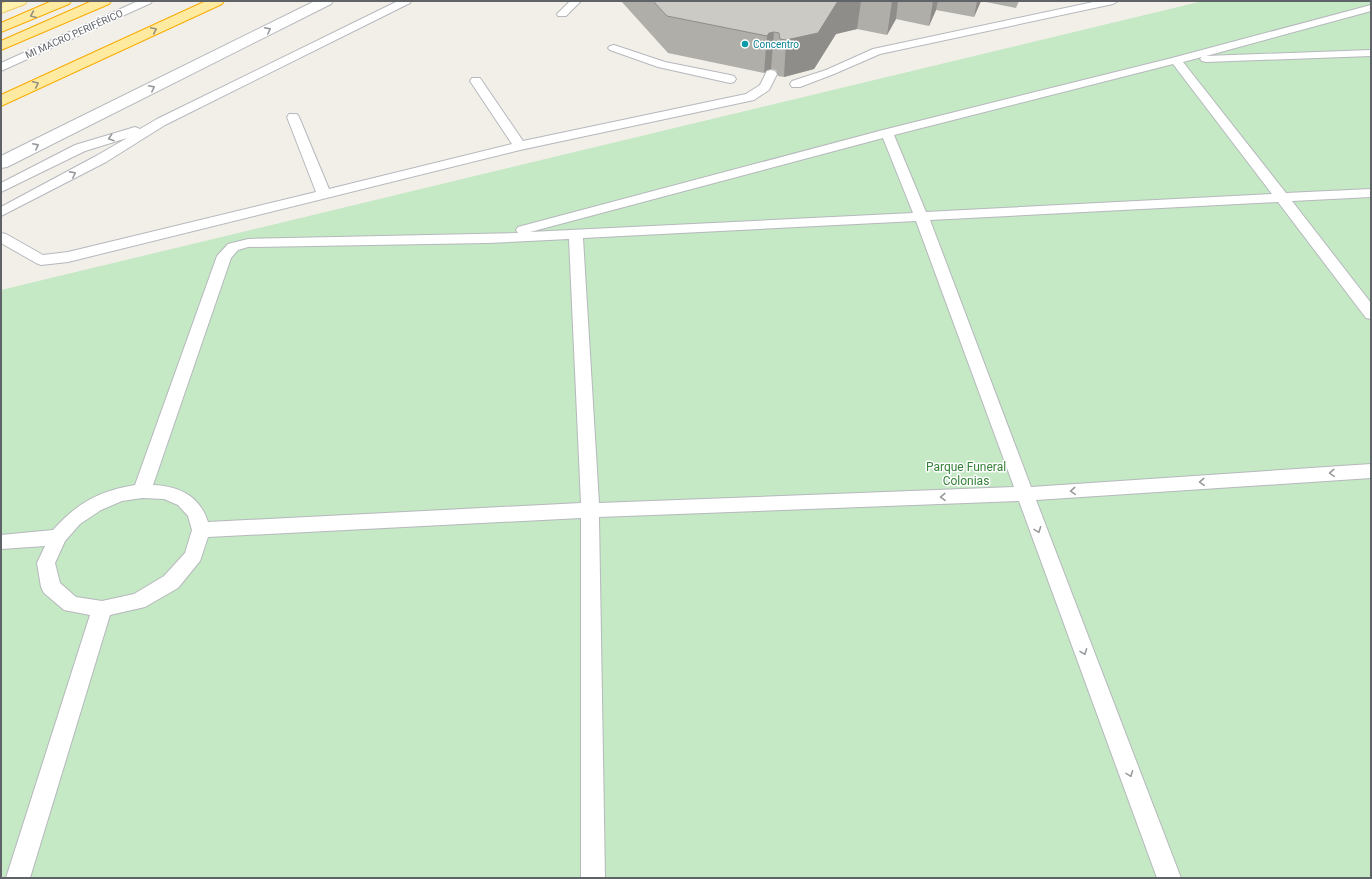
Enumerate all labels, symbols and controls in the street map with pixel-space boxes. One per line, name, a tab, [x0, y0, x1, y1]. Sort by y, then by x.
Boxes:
street label: MI MACRO PERIFÉRICO	[23, 7, 125, 61]
one-way arrow	[29, 10, 36, 18]
one-way arrow	[150, 27, 158, 35]
one-way arrow	[264, 27, 272, 35]
marker: Concentro	[740, 39, 750, 49]
place label: Concentro	[753, 39, 799, 50]
one-way arrow	[32, 81, 40, 89]
one-way arrow	[148, 85, 155, 93]
one-way arrow	[108, 134, 115, 142]
one-way arrow	[32, 143, 39, 151]
one-way arrow	[69, 171, 76, 179]
park label: Parque Funeral Colonias	[926, 460, 1006, 488]
one-way arrow	[1329, 469, 1335, 478]
one-way arrow	[1199, 478, 1205, 487]
one-way arrow	[1070, 486, 1076, 495]
one-way arrow	[940, 493, 946, 501]
one-way arrow	[1034, 527, 1042, 534]
one-way arrow	[1080, 649, 1088, 656]
one-way arrow	[1125, 770, 1133, 777]

